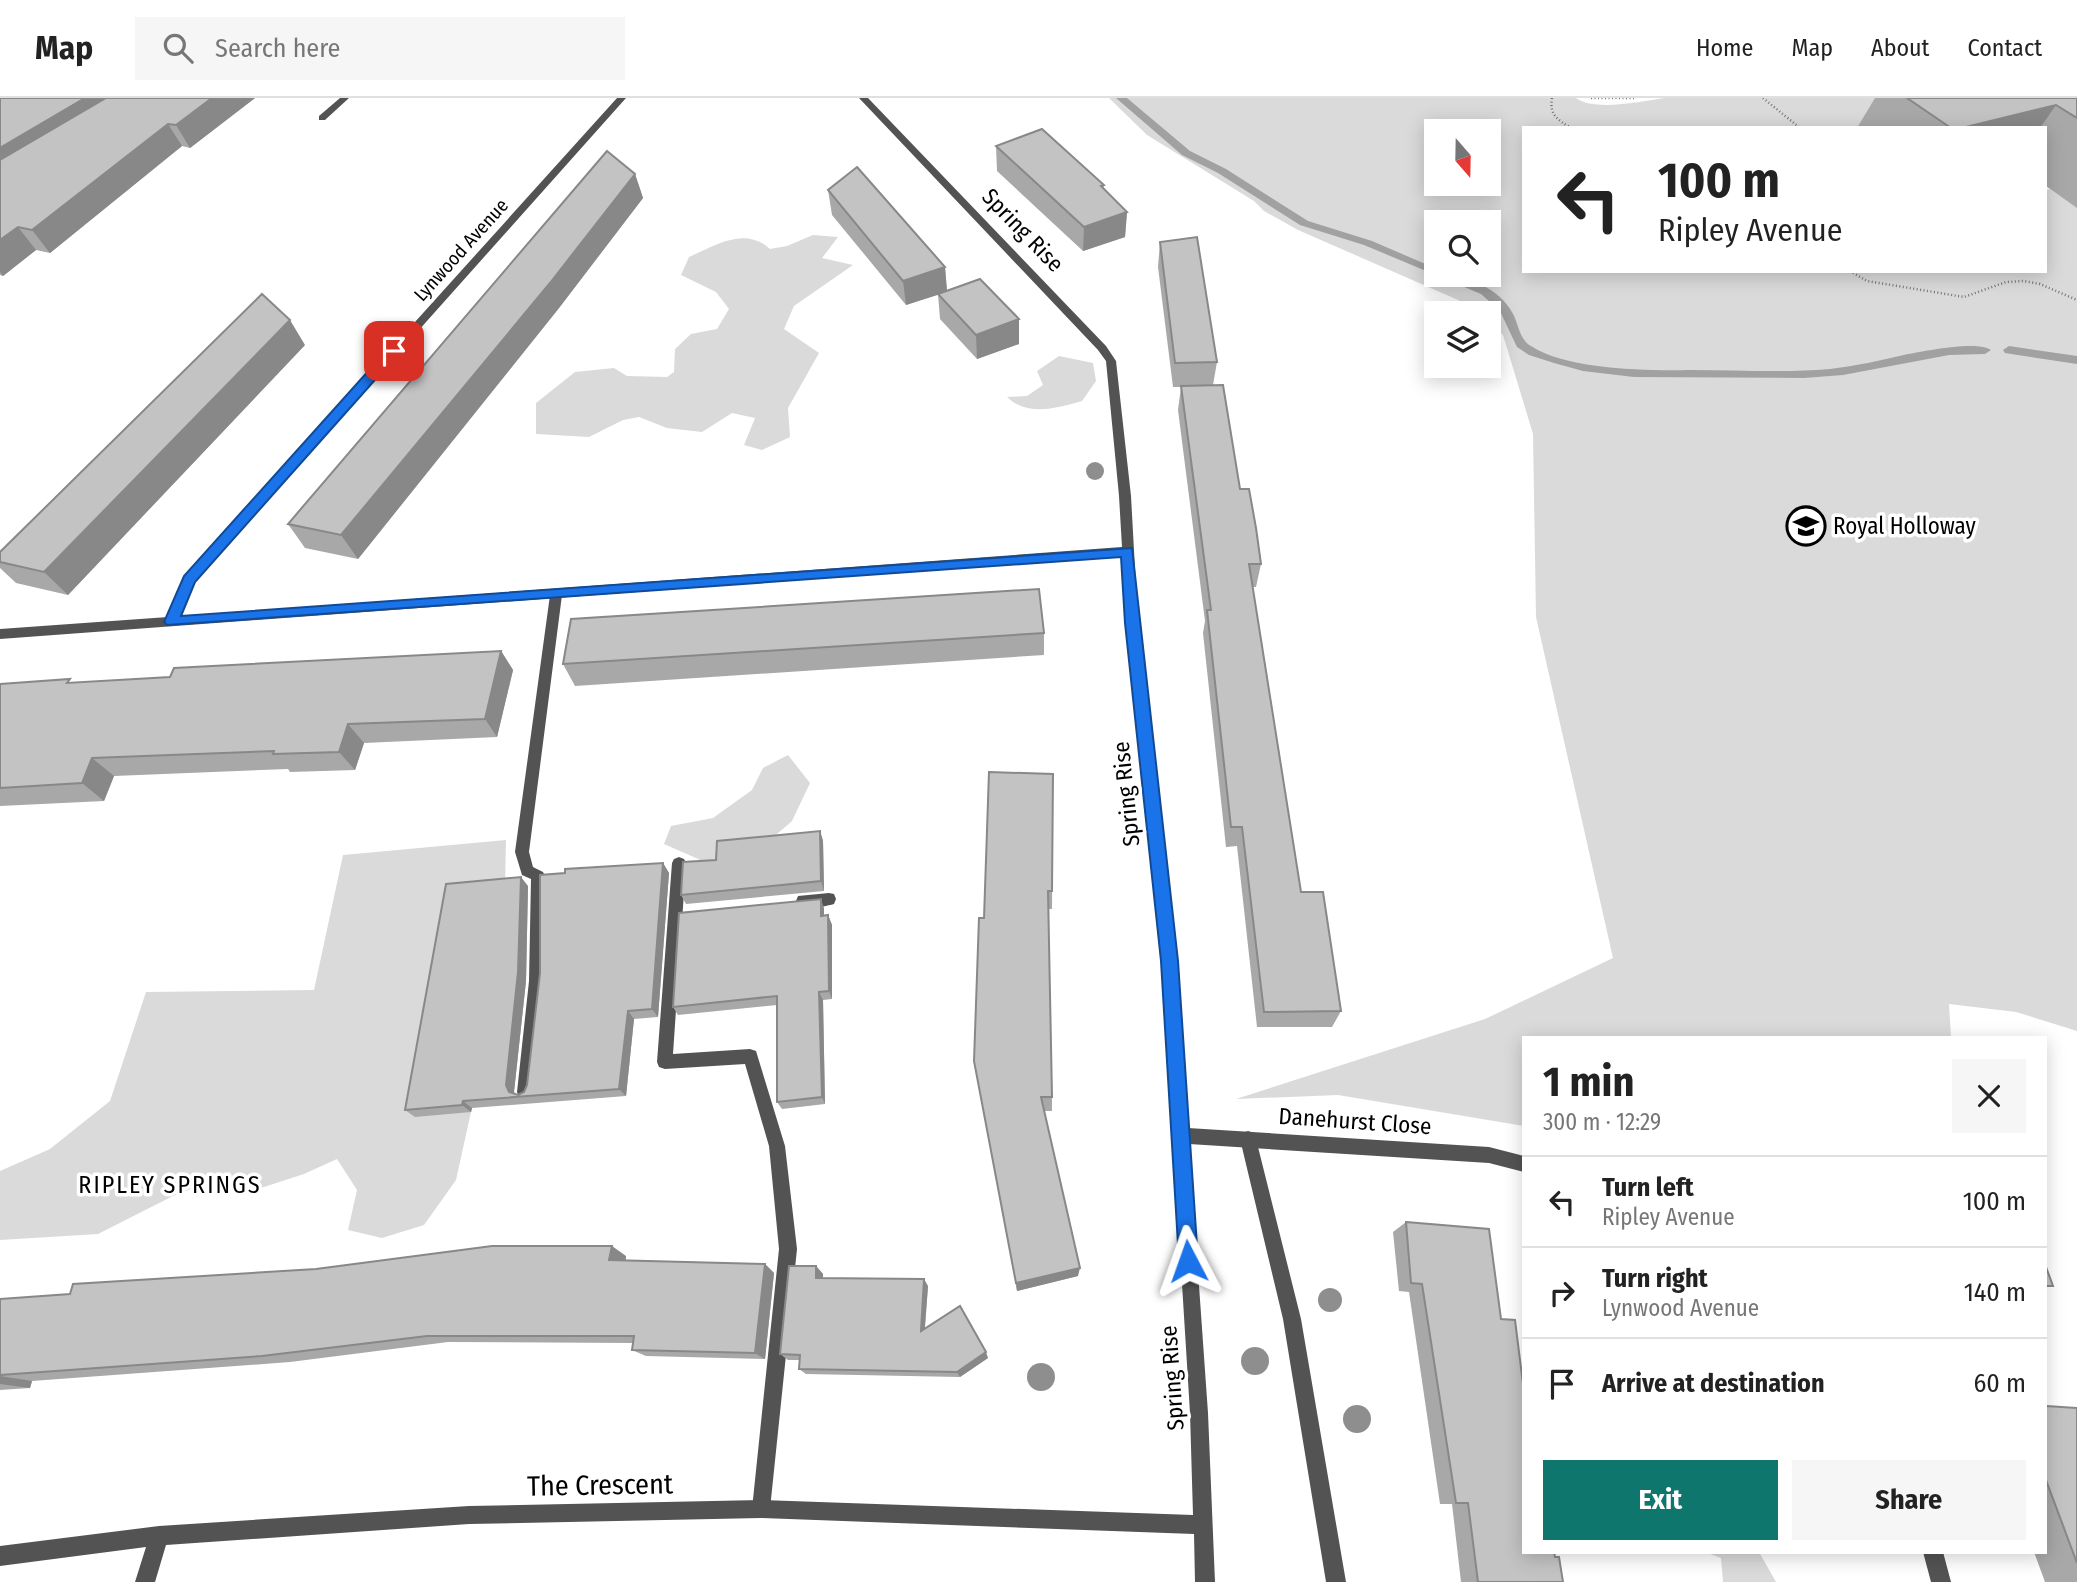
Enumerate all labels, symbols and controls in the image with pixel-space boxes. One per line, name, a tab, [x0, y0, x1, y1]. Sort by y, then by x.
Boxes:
search box	[135, 17, 625, 80]
text: Map	[35, 28, 93, 68]
icon: search	[159, 29, 197, 67]
text: Search here	[215, 33, 340, 64]
text: Home	[1696, 34, 1753, 62]
text: Map	[1791, 34, 1833, 62]
text: About	[1871, 34, 1929, 62]
text: Contact	[1967, 34, 2042, 62]
north arrow	[1424, 119, 1502, 196]
map controls	[1424, 119, 1501, 378]
text: 100 m	[1658, 151, 1780, 210]
icon: left	[1543, 154, 1634, 245]
street label: Spring Rise	[976, 182, 1070, 278]
street label: Lynwood Avenue	[409, 194, 513, 306]
button: search	[1424, 210, 1501, 287]
text: Ripley Avenue	[1658, 211, 1842, 249]
button: layers	[1424, 301, 1501, 378]
pin	[364, 321, 424, 381]
icon: arrive	[375, 332, 413, 370]
school or university icon: Royal Holloway	[1785, 505, 1827, 547]
place label: Royal Holloway	[1833, 512, 1977, 540]
street label: Spring Rise	[1107, 740, 1145, 848]
text: 1 min	[1543, 1057, 1634, 1107]
button: close	[1952, 1059, 2026, 1133]
street label: Danehurst Close	[1278, 1102, 1432, 1140]
text: 300 m · 12:29	[1543, 1108, 1661, 1136]
district label: RIPLEY SPRINGS	[78, 1171, 262, 1199]
text: Turn left	[1602, 1172, 1694, 1203]
icon: left	[1543, 1183, 1581, 1221]
text: 100 m	[1963, 1186, 2026, 1217]
text: Ripley Avenue	[1602, 1203, 1735, 1231]
position arrow	[1151, 1224, 1225, 1298]
text: Turn right	[1602, 1263, 1708, 1294]
icon: right	[1543, 1274, 1581, 1312]
text: 140 m	[1964, 1277, 2026, 1308]
text: Lynwood Avenue	[1602, 1294, 1759, 1322]
street label: Spring Rise	[1154, 1324, 1190, 1432]
icon: arrive	[1543, 1365, 1581, 1403]
text: Arrive at destination	[1602, 1368, 1825, 1399]
text: 60 m	[1973, 1368, 2026, 1399]
button: Exit	[1543, 1460, 1778, 1540]
button: Share	[1792, 1460, 2026, 1540]
street label: The Crescent	[527, 1467, 674, 1503]

